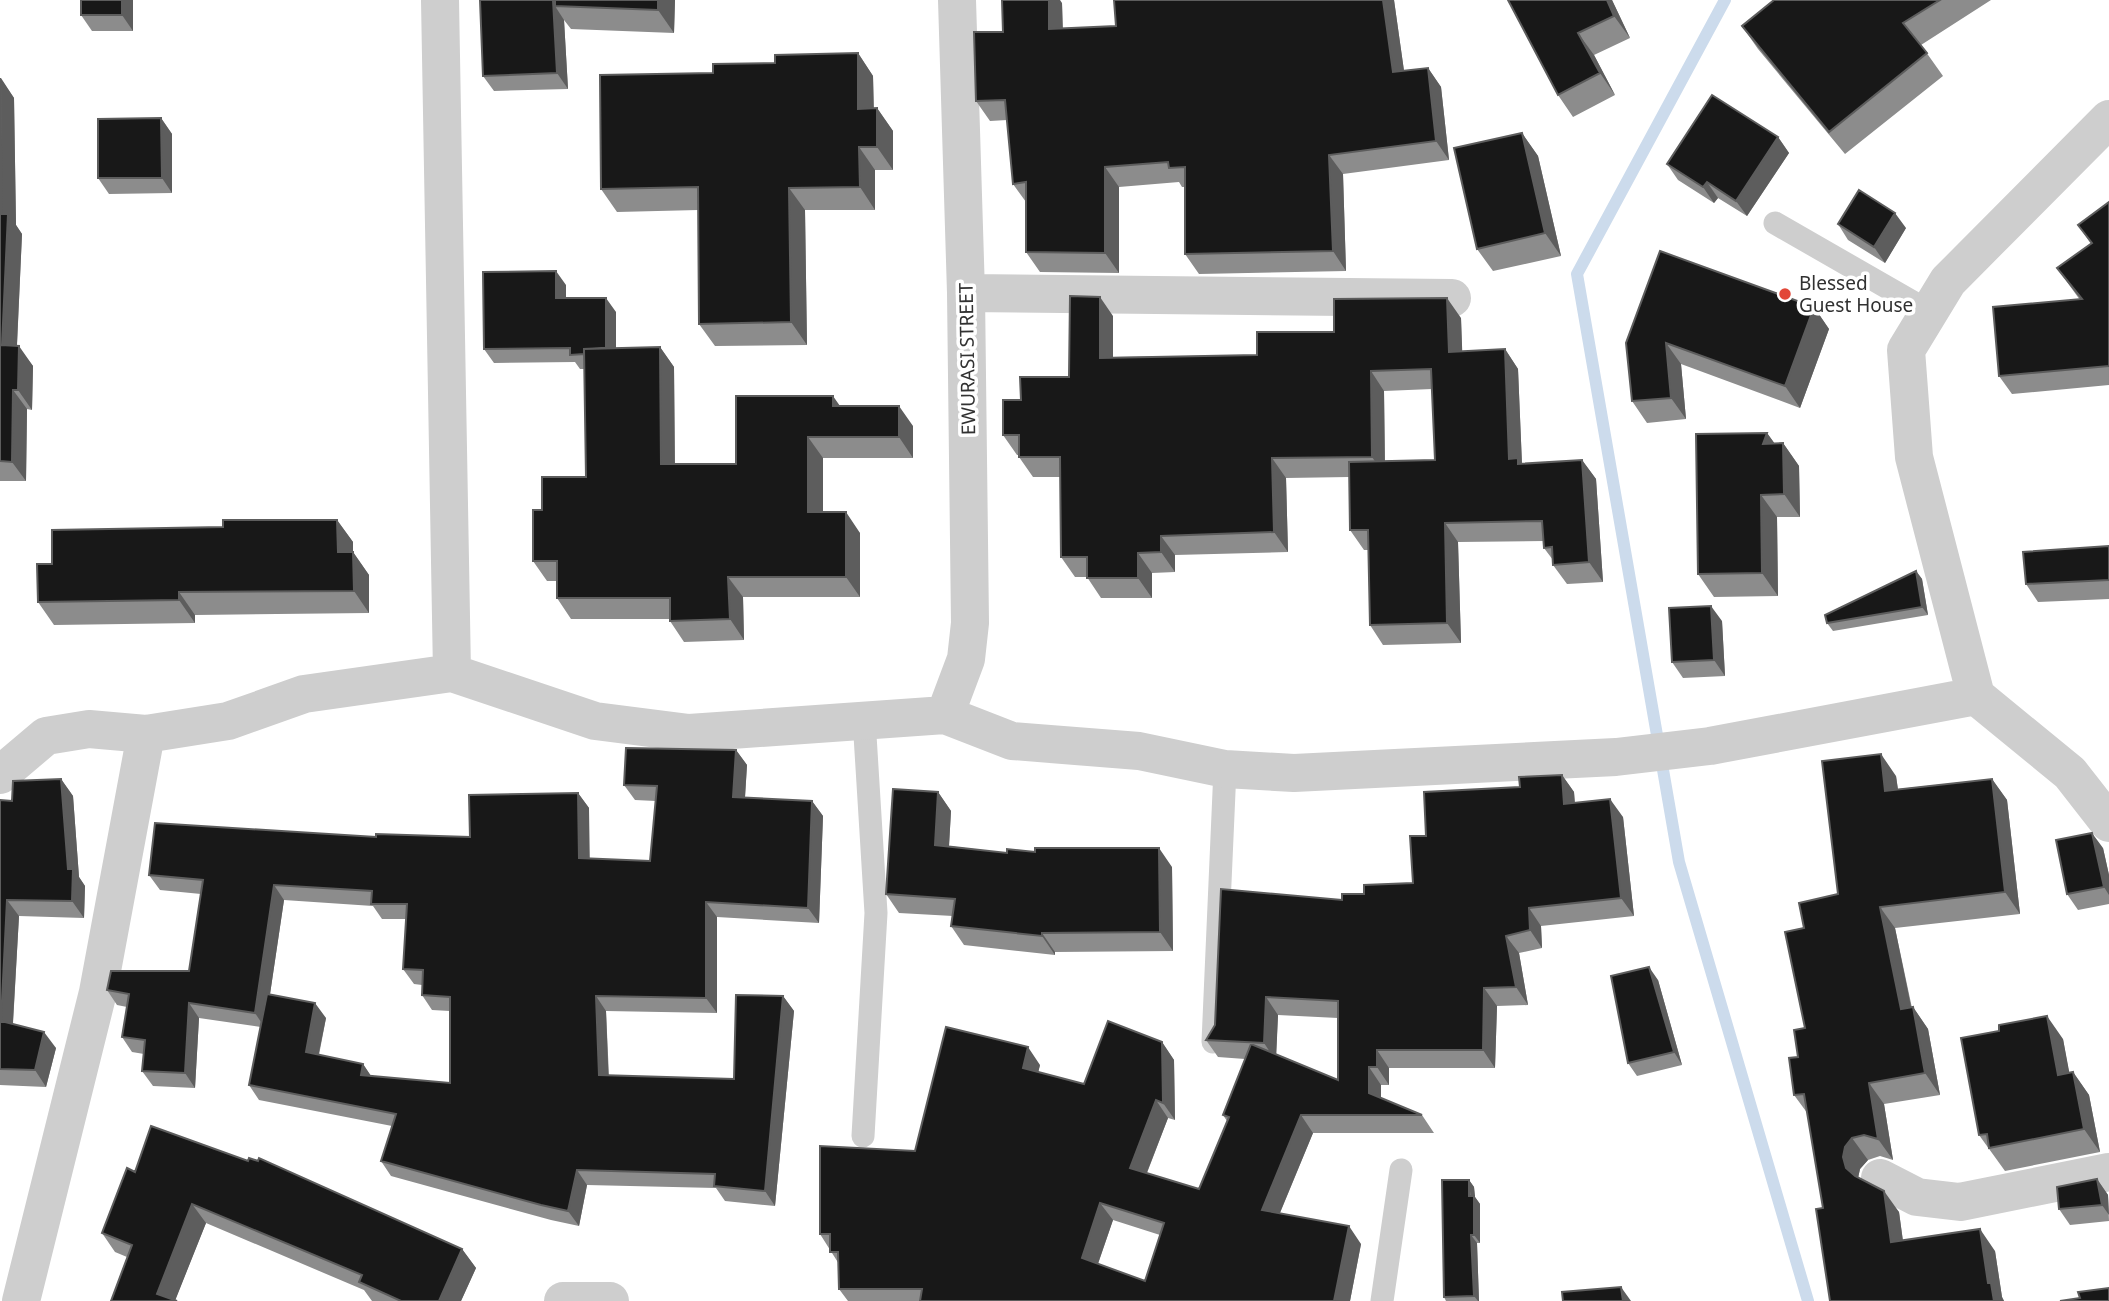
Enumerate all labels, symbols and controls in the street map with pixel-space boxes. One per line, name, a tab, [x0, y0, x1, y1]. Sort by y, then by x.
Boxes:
place label: Blessed Guest House	[1799, 270, 1913, 318]
street label: EWURASI STREET	[953, 282, 981, 435]
marker: Blessed Guest House	[1777, 286, 1793, 302]

